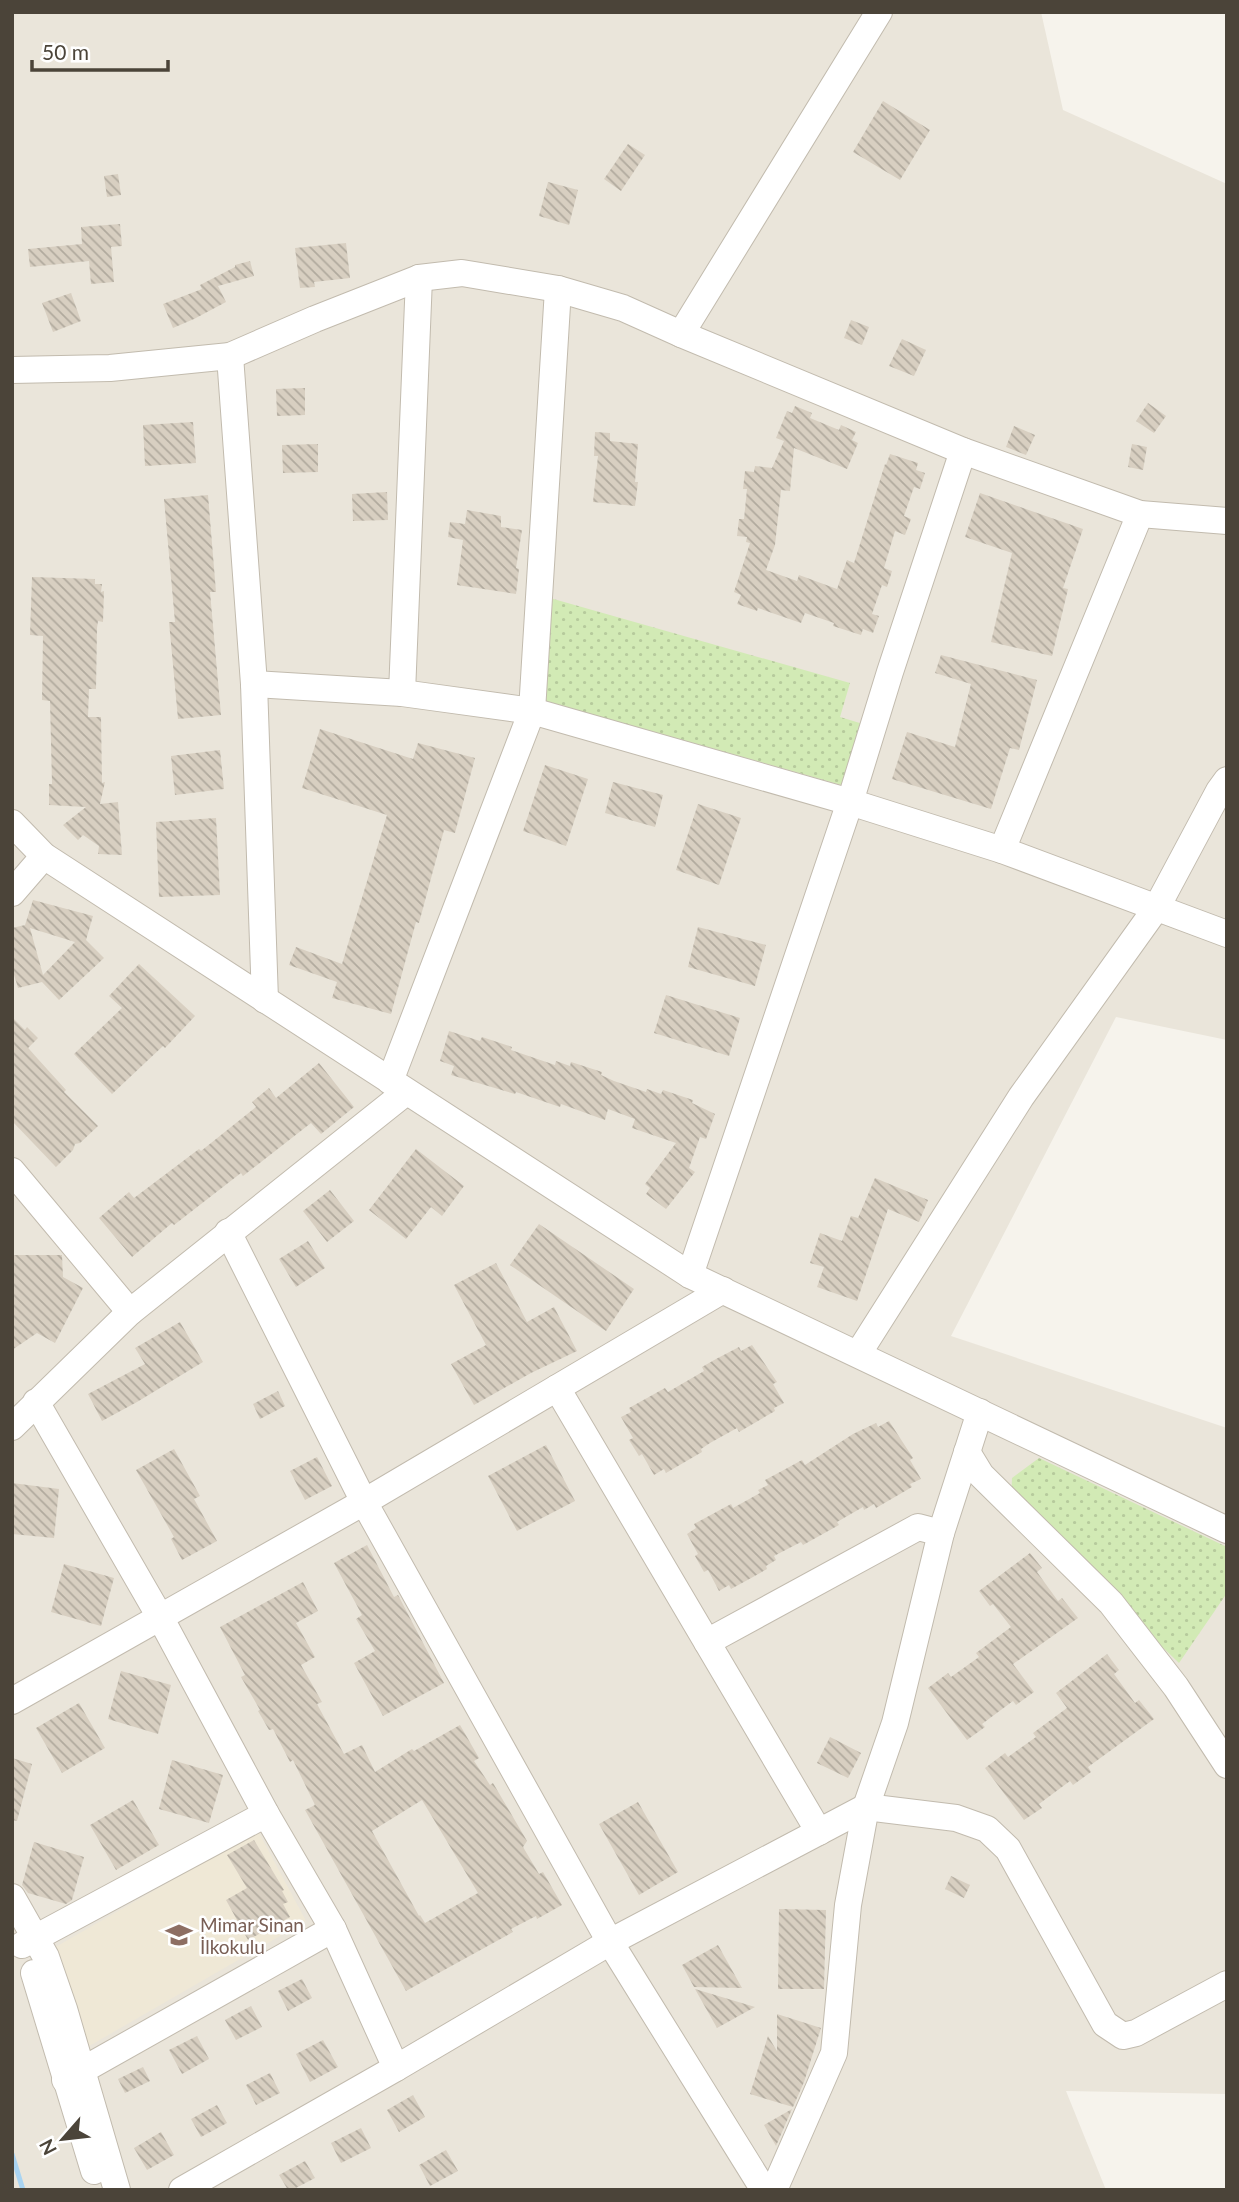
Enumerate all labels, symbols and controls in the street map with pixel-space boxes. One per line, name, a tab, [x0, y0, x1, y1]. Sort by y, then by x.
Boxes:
scale bar	[32, 28, 168, 72]
text: 50 m	[42, 39, 89, 64]
place label: Mimar Sinan İlkokulu	[200, 1913, 304, 1958]
school or university icon: Mimar Sinan İlkokulu	[164, 1920, 194, 1950]
north arrow	[28, 2104, 98, 2174]
text: N	[34, 2135, 61, 2159]

